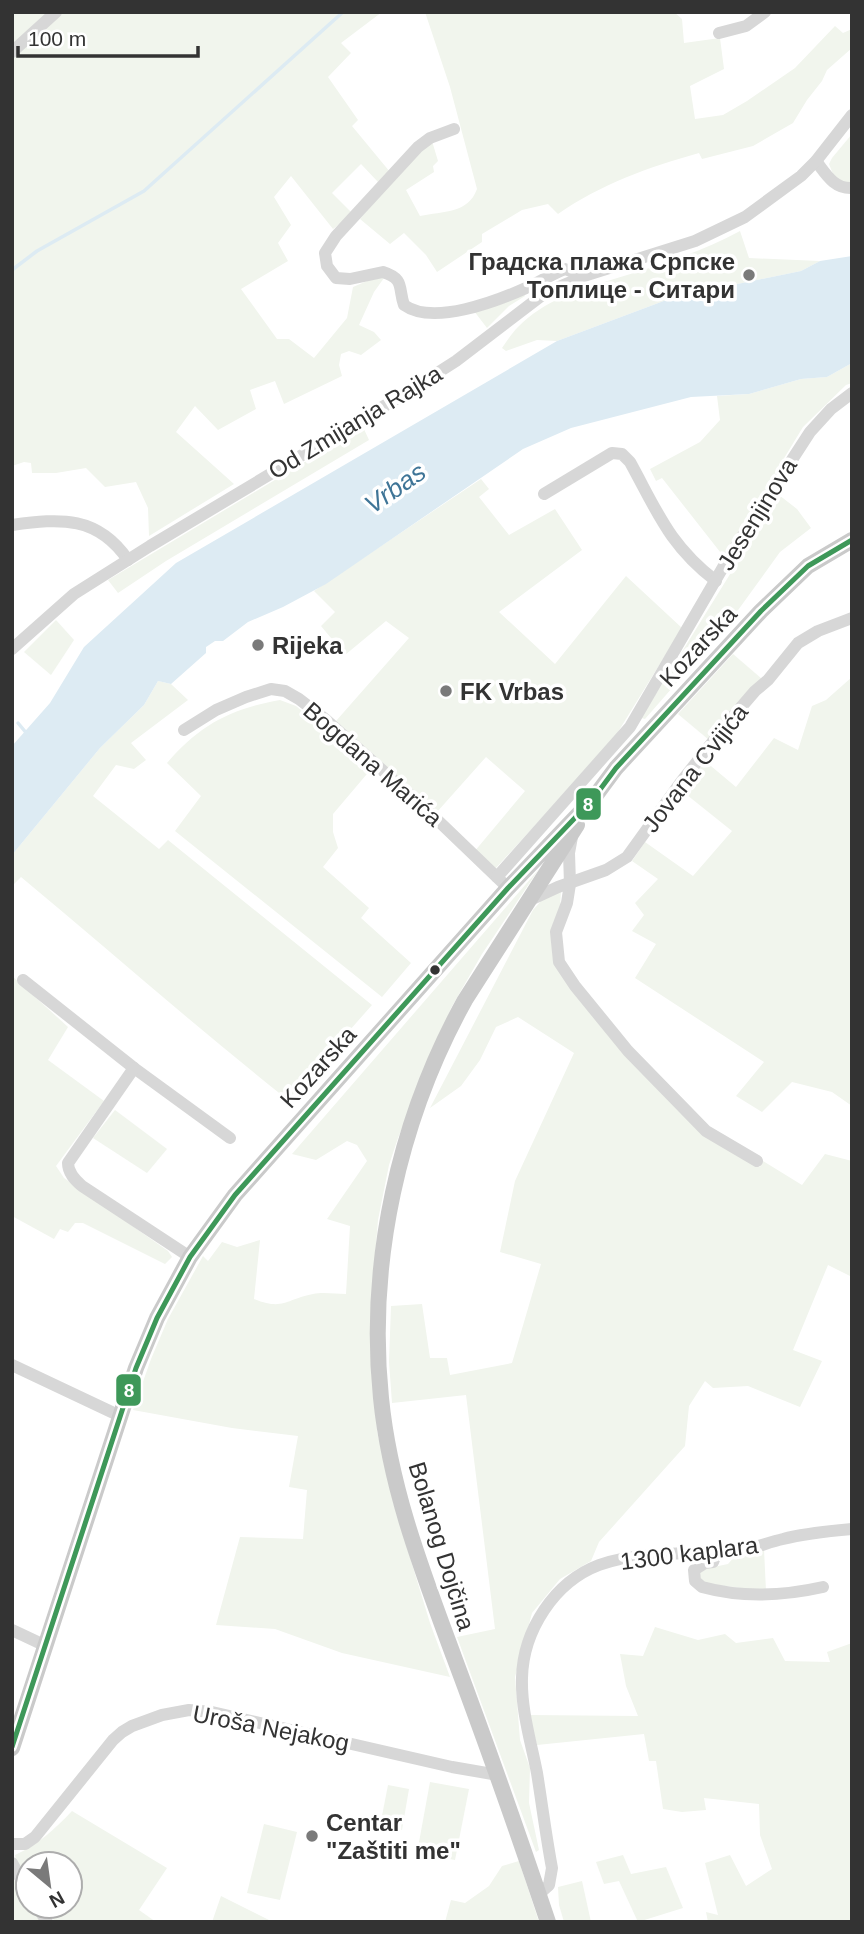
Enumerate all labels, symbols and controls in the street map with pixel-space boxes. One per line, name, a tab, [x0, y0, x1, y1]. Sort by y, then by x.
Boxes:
scale bar	[18, 14, 198, 58]
text: 100 m	[28, 27, 86, 50]
place label: Градска плажа Српске Топлице - Ситари	[468, 248, 735, 303]
marker: Градска плажа Српске Топлице - Ситари	[741, 267, 757, 283]
street label: Od Zmijanja Rajka	[263, 359, 447, 484]
street label: Jesenjinova	[712, 453, 802, 575]
water label: Vrbas	[359, 456, 431, 520]
street label: Kozarska	[654, 600, 742, 692]
place label: Rijeka	[272, 632, 343, 659]
marker: Rijeka	[250, 637, 266, 653]
place label: FK Vrbas	[460, 678, 564, 705]
marker: FK Vrbas	[438, 683, 454, 699]
street label: Bogdana Marića	[298, 696, 448, 832]
street label: Jovana Cvijića	[637, 698, 754, 837]
line badge: 8	[575, 787, 602, 821]
text: 8	[583, 794, 593, 815]
unlabelled marker	[428, 963, 442, 977]
street label: Kozarska	[274, 1020, 362, 1113]
line badge: 8	[115, 1373, 142, 1407]
text: 8	[124, 1380, 134, 1401]
street label: Bolanog Dojčina	[404, 1458, 481, 1634]
street label: 1300 kaplara	[618, 1531, 760, 1575]
street label: Uroša Nejakog	[191, 1700, 351, 1756]
place label: Centar "Zaštiti me"	[326, 1809, 461, 1864]
marker: Centar "Zaštiti me"	[304, 1828, 320, 1844]
north arrow	[14, 1850, 84, 1920]
text: N	[46, 1887, 68, 1912]

